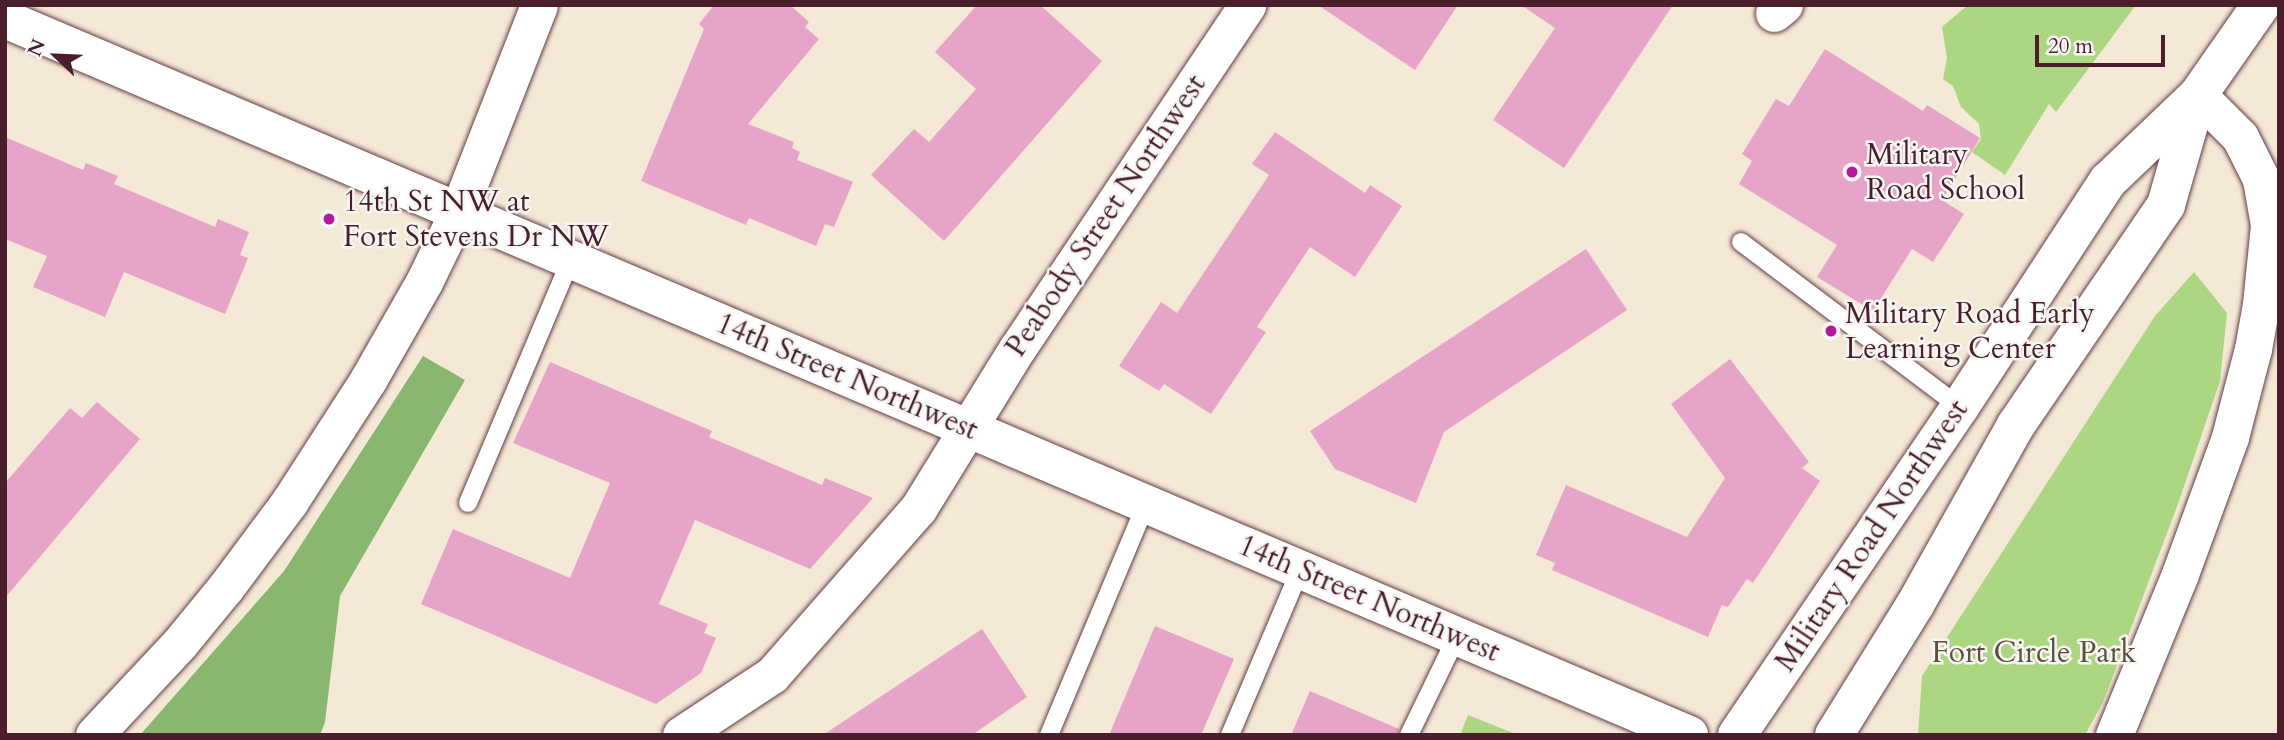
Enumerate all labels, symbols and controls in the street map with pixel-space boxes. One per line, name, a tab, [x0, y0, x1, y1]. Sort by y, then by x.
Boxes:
north arrow	[21, 21, 91, 91]
scale bar	[2039, 21, 2168, 65]
text: 20 m	[2048, 32, 2093, 61]
text: N	[21, 35, 52, 60]
street label: Peabody Street Northwest	[998, 68, 1214, 364]
place label: Military Road School	[1866, 137, 2025, 208]
marker: Military Road School	[1844, 164, 1860, 180]
place label: 14th St NW at Fort Stevens Dr NW	[343, 184, 609, 254]
marker: 14th St NW at Fort Stevens Dr NW	[321, 211, 337, 227]
place label: Military Road Early Learning Center	[1845, 296, 2095, 366]
street label: 14th Street Northwest	[711, 306, 983, 448]
marker: Military Road Early Learning Center	[1823, 323, 1839, 339]
street label: Military Road Northwest	[1768, 393, 1976, 679]
street label: 14th Street Northwest	[1233, 528, 1505, 670]
park label: Fort Circle Park	[1932, 635, 2136, 671]

